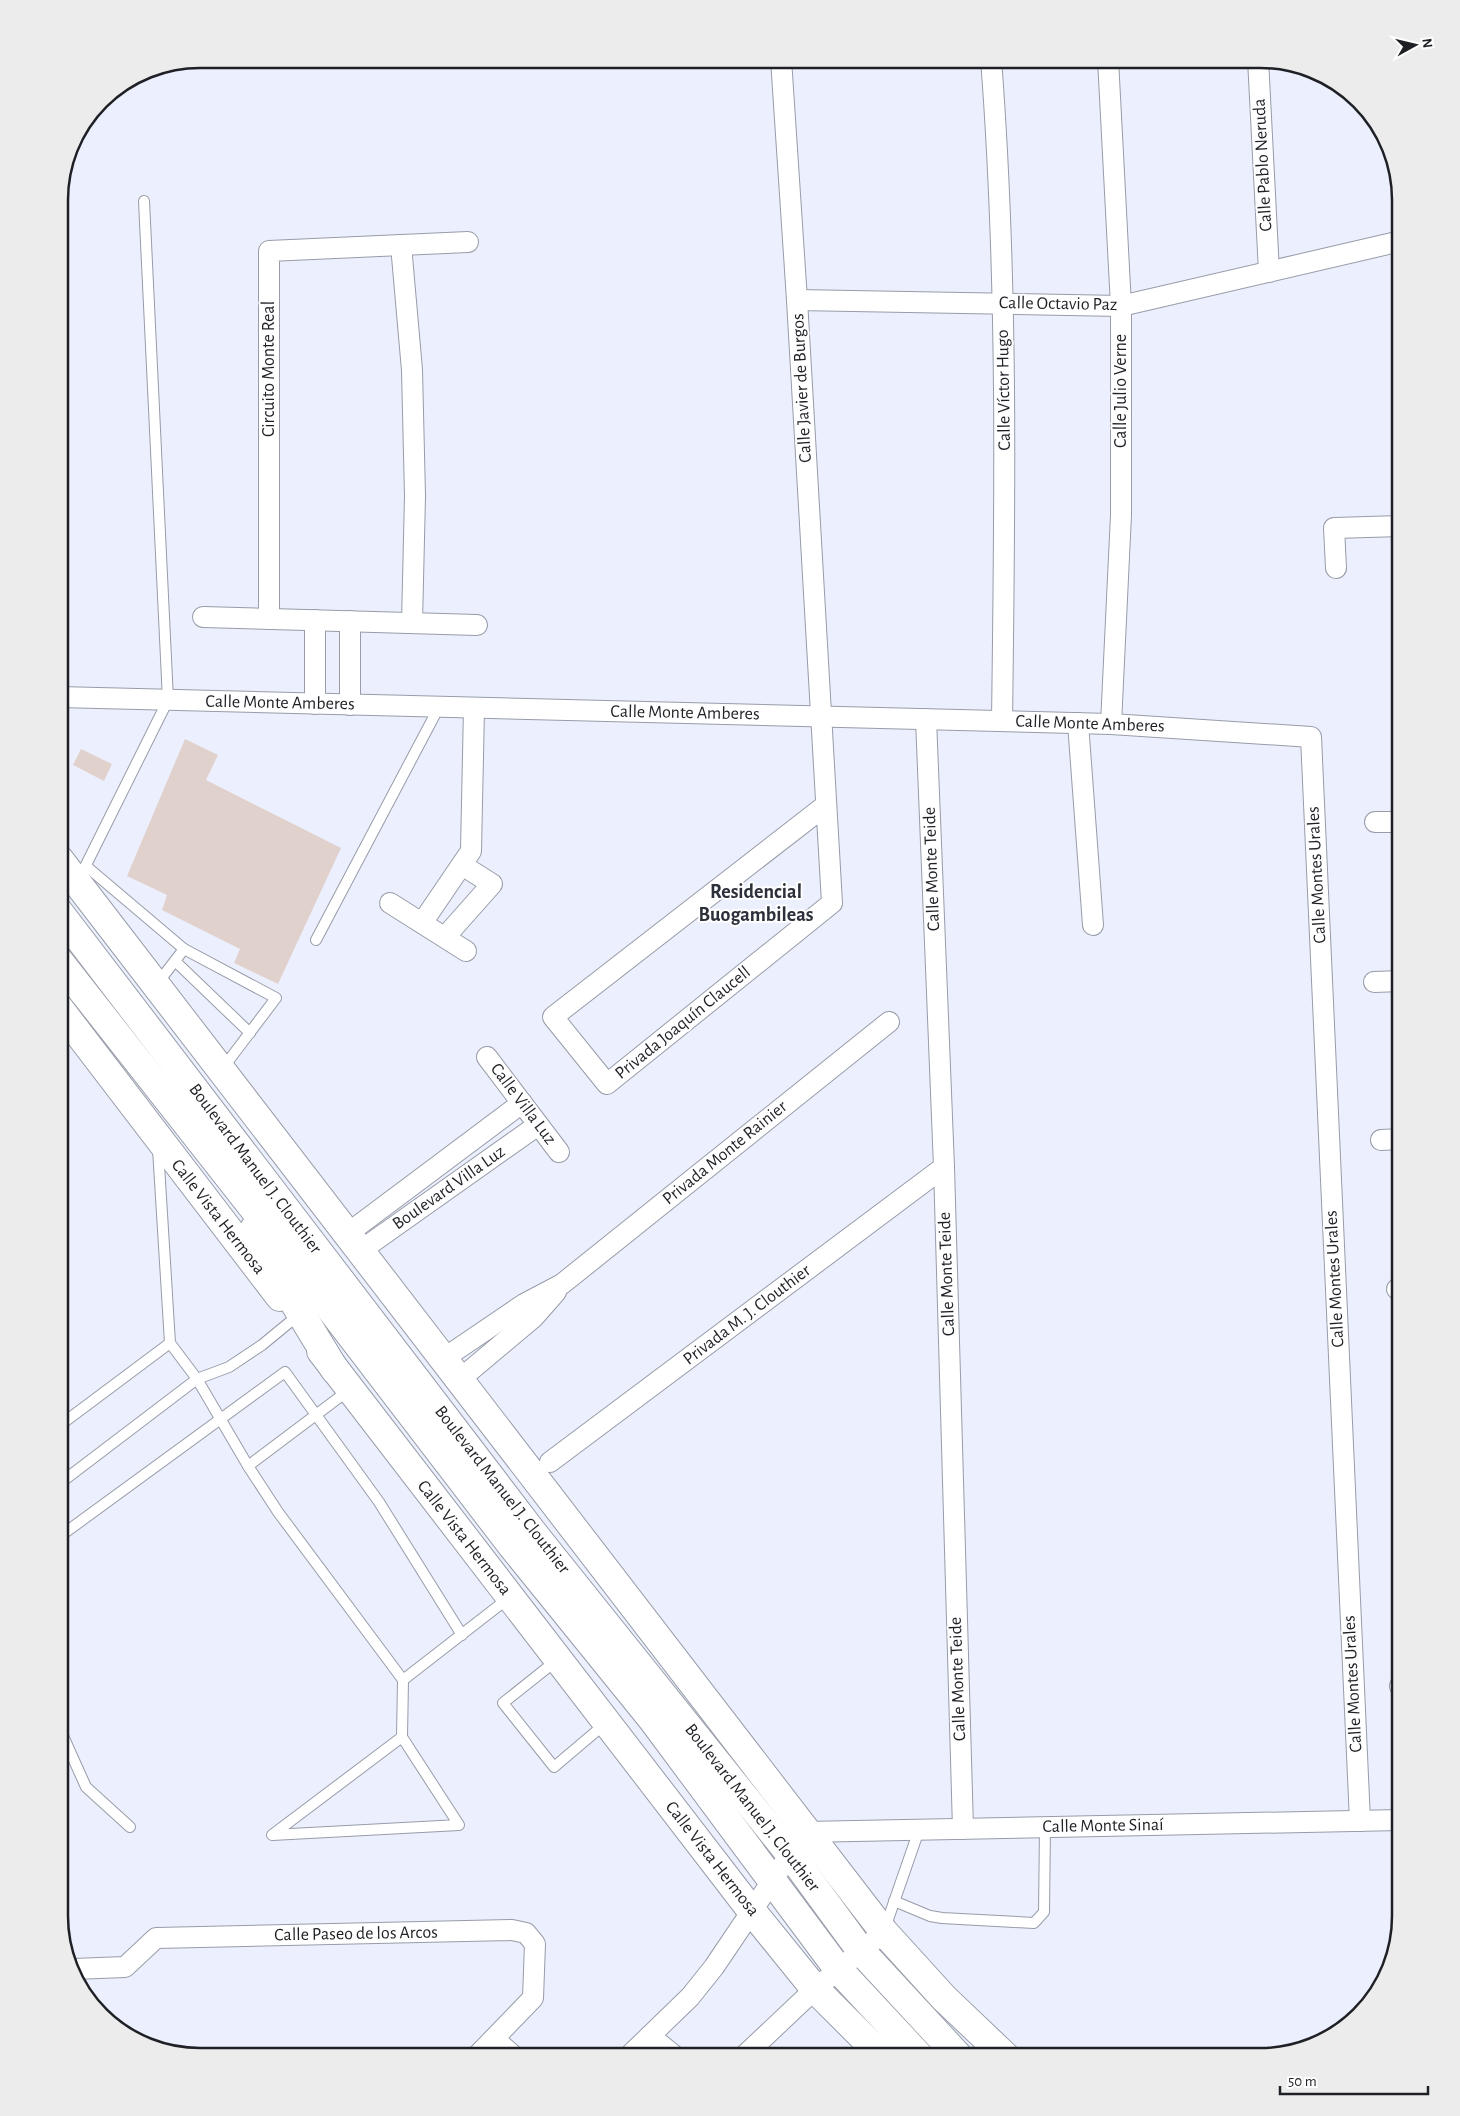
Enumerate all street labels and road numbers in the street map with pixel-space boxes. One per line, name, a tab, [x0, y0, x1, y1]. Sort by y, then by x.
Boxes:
street label: Calle Pablo Neruda	[1251, 98, 1275, 232]
street label: Calle Octavio Paz	[999, 294, 1117, 314]
street label: Circuito Monte Real	[260, 301, 278, 437]
street label: Calle Javier de Burgos	[789, 313, 815, 463]
street label: Calle Víctor Hugo	[994, 329, 1014, 451]
street label: Calle Julio Verne	[1112, 334, 1130, 448]
street label: Calle Monte Amberes	[205, 693, 355, 713]
street label: Calle Monte Amberes	[610, 703, 760, 723]
street label: Calle Monte Amberes	[1015, 712, 1165, 736]
street label: Calle Montes Urales	[1304, 806, 1330, 944]
street label: Calle Monte Teide	[921, 807, 943, 931]
street label: Privada Joaquín Claucell	[612, 963, 754, 1083]
street label: Calle Villa Luz	[487, 1060, 559, 1148]
street label: Boulevard Manuel J. Clouthier	[185, 1081, 325, 1257]
street label: Privada Monte Rainier	[659, 1097, 791, 1208]
street label: Boulevard Villa Luz	[390, 1143, 508, 1233]
street label: Calle Vista Hermosa	[168, 1156, 268, 1278]
street label: Calle Montes Urales	[1322, 1210, 1348, 1348]
street label: Calle Monte Teide	[936, 1212, 958, 1336]
street label: Privada M. J. Clouthier	[680, 1261, 814, 1369]
street label: Boulevard Manuel J. Clouthier	[431, 1403, 573, 1577]
street label: Calle Vista Hermosa	[414, 1477, 514, 1599]
street label: Calle Montes Urales	[1340, 1615, 1366, 1753]
street label: Calle Monte Teide	[947, 1617, 969, 1741]
street label: Boulevard Manuel J. Clouthier	[681, 1721, 823, 1895]
street label: Calle Vista Hermosa	[662, 1798, 762, 1920]
street label: Calle Monte Sinaí	[1042, 1816, 1164, 1836]
street label: Calle Paseo de los Arcos	[274, 1924, 438, 1944]

